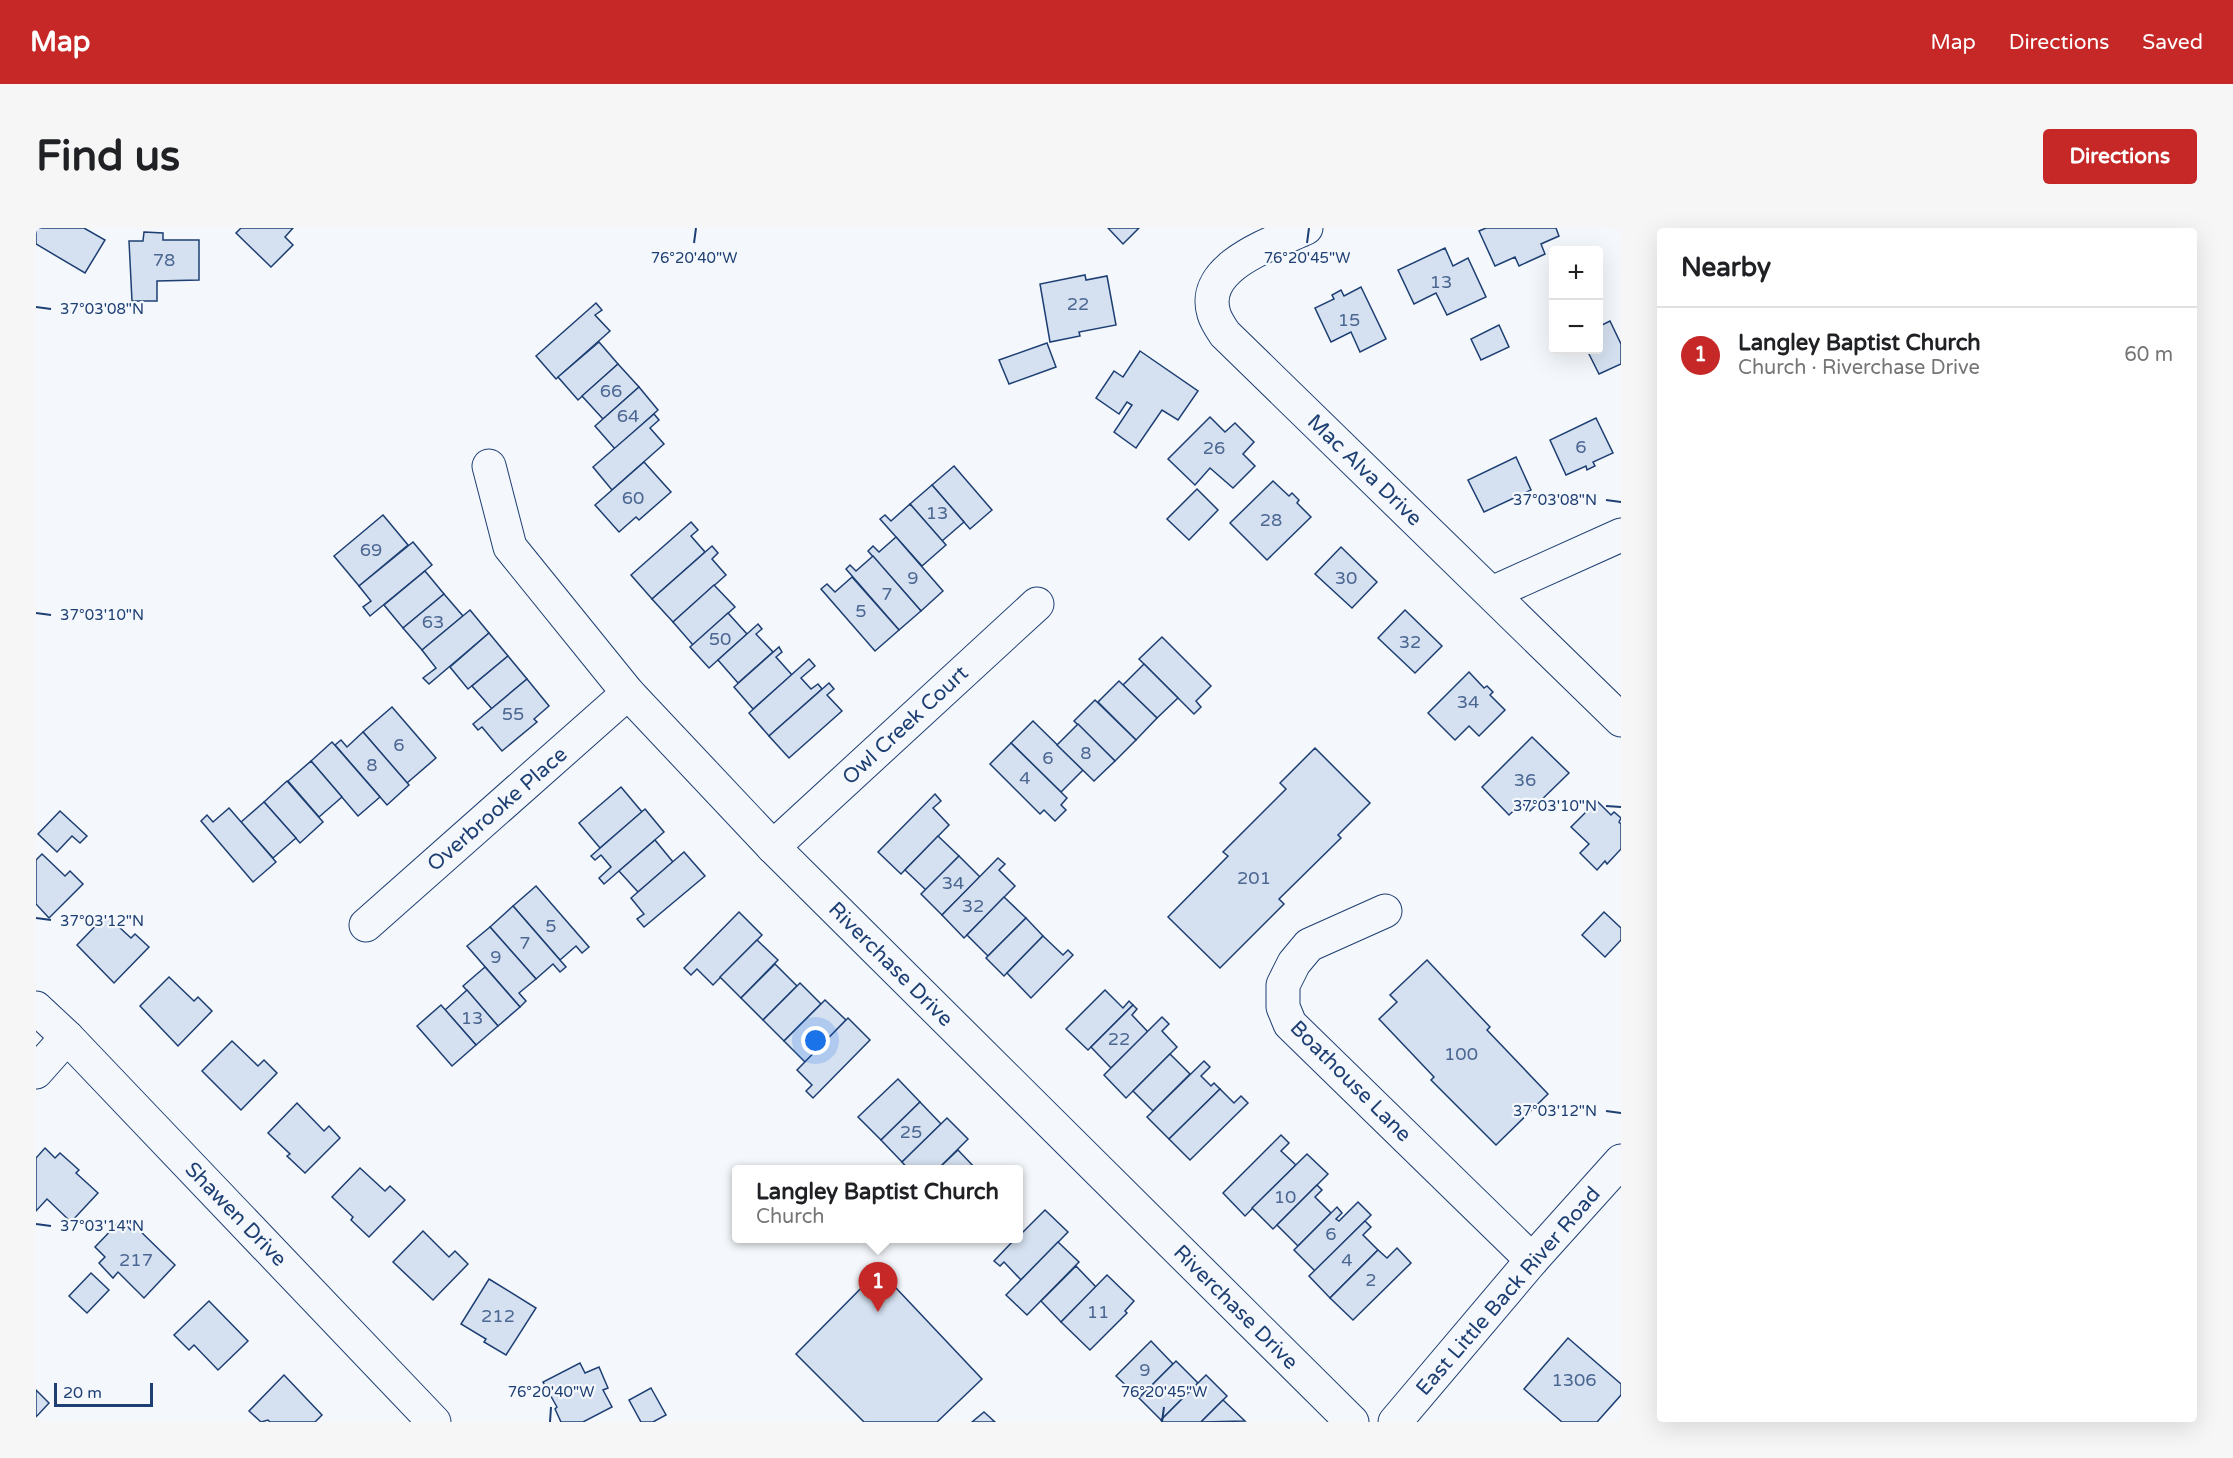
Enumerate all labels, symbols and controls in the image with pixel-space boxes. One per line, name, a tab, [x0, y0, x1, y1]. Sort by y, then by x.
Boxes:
text: Map	[30, 25, 90, 59]
text: Map	[1930, 30, 1976, 55]
text: Directions	[2009, 30, 2109, 55]
text: Saved	[2142, 30, 2203, 55]
button: Directions	[2043, 129, 2197, 184]
text: Find us	[36, 131, 180, 182]
map controls	[1549, 246, 1603, 354]
button: +	[1549, 246, 1603, 300]
house number: 78	[153, 249, 175, 271]
text: 76°20'40"W	[651, 249, 737, 267]
text: 76°20'45"W	[1264, 249, 1350, 267]
text: Nearby	[1681, 252, 1771, 283]
house number: 13	[1430, 271, 1452, 293]
house number: 22	[1067, 293, 1089, 315]
text: 37°03'08"N	[60, 300, 144, 318]
button: −	[1549, 300, 1603, 354]
house number: 15	[1338, 309, 1360, 331]
text: Langley Baptist Church	[1738, 330, 1981, 356]
text: 1	[1694, 343, 1707, 367]
text: 60 m	[2124, 343, 2173, 367]
text: Church · Riverchase Drive	[1738, 356, 1980, 380]
house number: 66	[600, 380, 622, 402]
house number: 64	[617, 405, 639, 427]
street label: Mac Alva Drive	[1302, 409, 1427, 531]
house number: 6	[1575, 436, 1587, 458]
house number: 26	[1203, 437, 1225, 459]
house number: 60	[622, 487, 644, 509]
text: 37°03'08"N	[1513, 491, 1597, 509]
house number: 13	[926, 502, 948, 524]
house number: 28	[1260, 509, 1282, 531]
house number: 69	[360, 539, 382, 561]
house number: 9	[907, 567, 919, 589]
house number: 30	[1335, 567, 1357, 589]
house number: 7	[881, 583, 893, 605]
house number: 5	[855, 600, 867, 622]
text: 37°03'10"N	[60, 606, 144, 624]
house number: 63	[422, 611, 444, 633]
house number: 50	[709, 628, 731, 650]
house number: 32	[1399, 631, 1421, 653]
street label: Owl Creek Court	[837, 661, 974, 790]
house number: 34	[1457, 691, 1479, 713]
house number: 55	[502, 703, 524, 725]
house number: 6	[393, 734, 405, 756]
street label: Overbrooke Place	[422, 742, 572, 877]
house number: 8	[1080, 742, 1092, 764]
house number: 6	[1042, 747, 1054, 769]
house number: 8	[366, 754, 378, 776]
house number: 4	[1019, 767, 1031, 789]
house number: 36	[1514, 769, 1536, 791]
text: 37°03'10"N	[1513, 797, 1597, 815]
house number: 201	[1237, 867, 1271, 889]
house number: 34	[942, 872, 964, 894]
house number: 32	[962, 895, 984, 917]
street label: Riverchase Drive	[823, 897, 958, 1032]
text: 37°03'12"N	[60, 912, 144, 930]
house number: 5	[545, 915, 557, 937]
house number: 7	[519, 932, 531, 954]
house number: 9	[490, 946, 502, 968]
house number: 13	[461, 1007, 483, 1029]
street label: Boathouse Lane	[1285, 1016, 1417, 1147]
your location	[801, 1026, 830, 1055]
house number: 22	[1108, 1028, 1130, 1050]
house number: 100	[1444, 1043, 1478, 1065]
text: 37°03'12"N	[1513, 1102, 1597, 1120]
house number: 25	[900, 1121, 922, 1143]
street label: Shawen Drive	[180, 1157, 292, 1272]
popup	[732, 1165, 1023, 1243]
text: Langley Baptist Church	[756, 1179, 999, 1205]
street label: East Little Back River Road	[1411, 1182, 1606, 1401]
house number: 10	[1274, 1186, 1296, 1208]
text: Church	[756, 1205, 825, 1229]
text: 37°03'14"N	[60, 1217, 144, 1235]
house number: 6	[1325, 1223, 1337, 1245]
street label: Riverchase Drive	[1168, 1240, 1303, 1375]
house number: 217	[119, 1249, 153, 1271]
house number: 4	[1341, 1249, 1353, 1271]
pin: 1	[858, 1262, 898, 1312]
house number: 2	[1365, 1269, 1377, 1291]
house number: 11	[1087, 1301, 1109, 1323]
house number: 212	[481, 1305, 515, 1327]
house number: 9	[1139, 1359, 1151, 1381]
house number: 1306	[1551, 1369, 1597, 1391]
scale bar	[54, 1380, 153, 1408]
text: 20 m	[63, 1383, 102, 1403]
text: 76°20'40"W	[508, 1383, 594, 1401]
text: 76°20'45"W	[1121, 1383, 1207, 1401]

